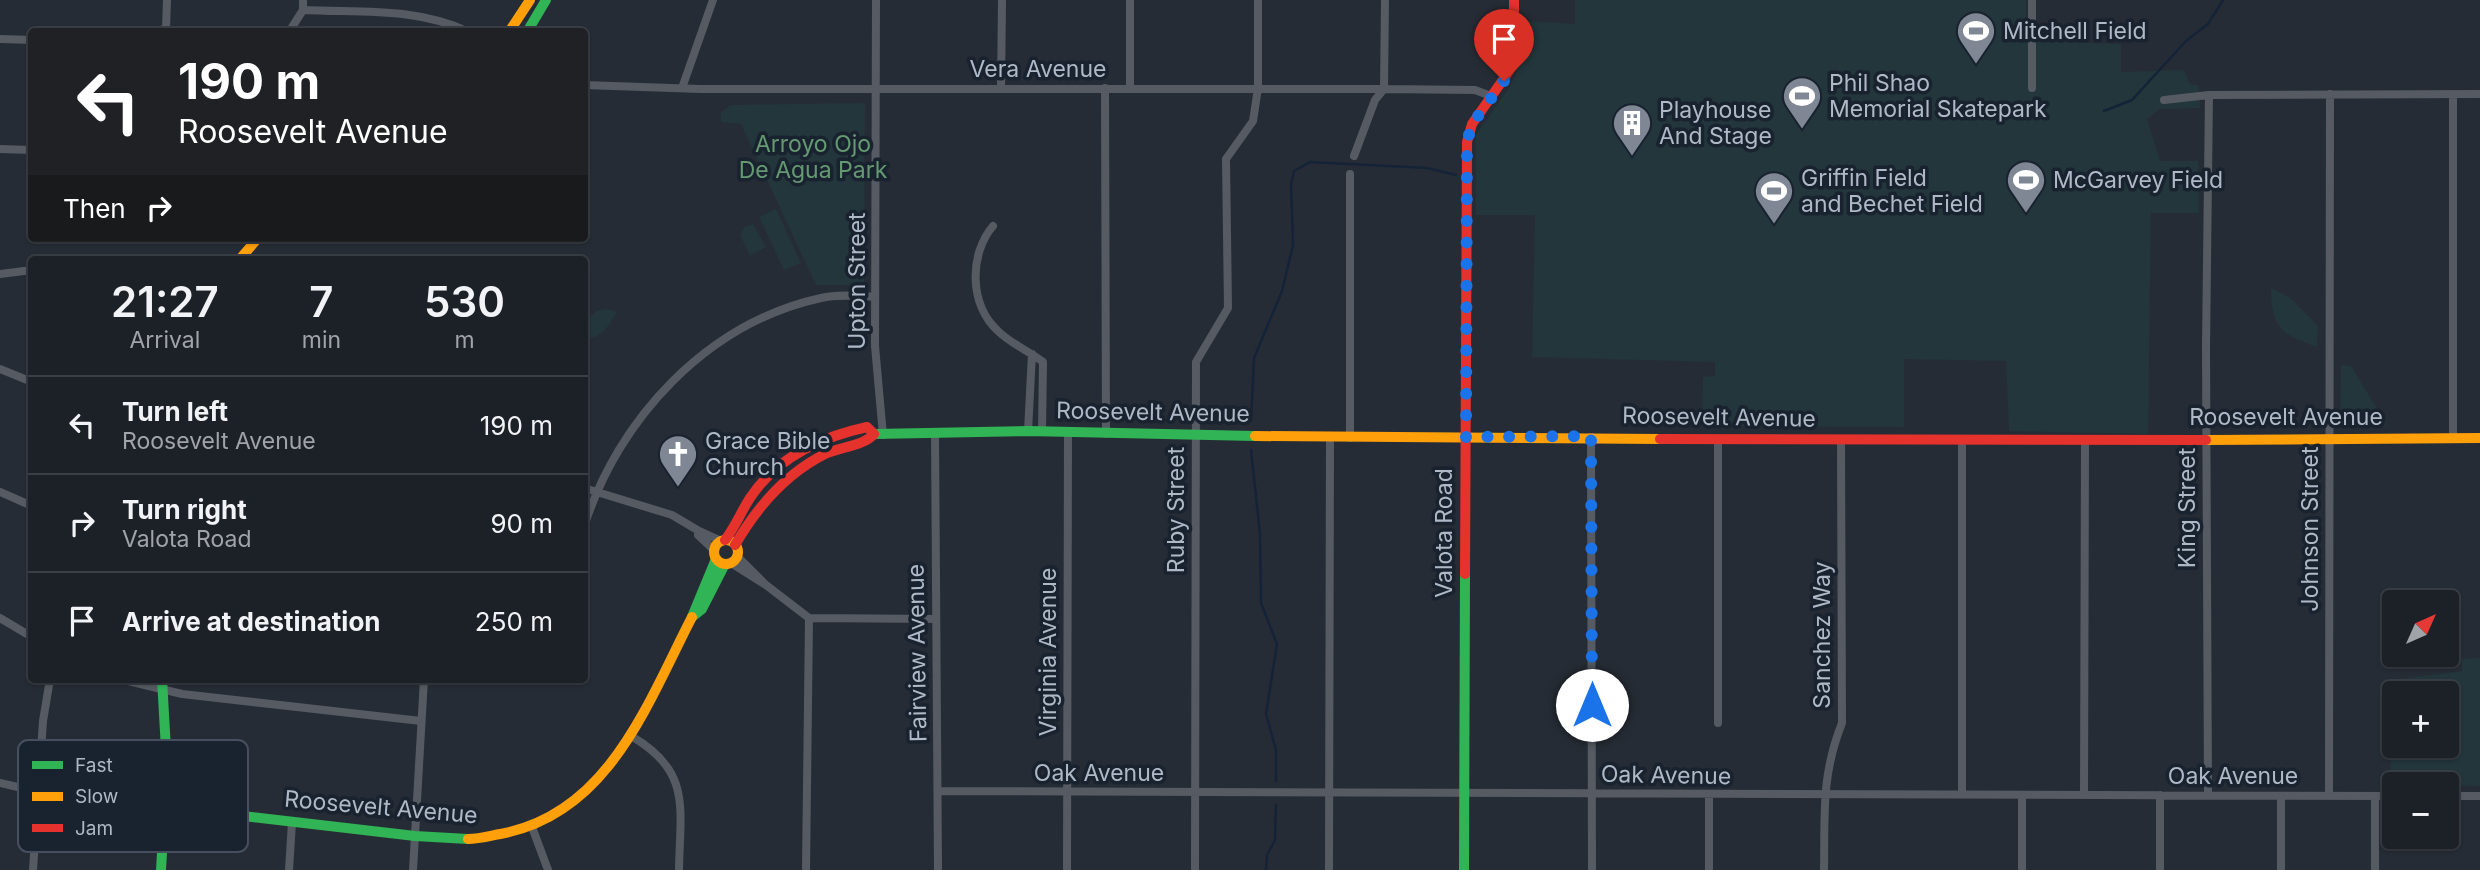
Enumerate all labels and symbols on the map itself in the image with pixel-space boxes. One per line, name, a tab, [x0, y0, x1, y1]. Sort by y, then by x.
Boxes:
pin	[1474, 9, 1534, 81]
sports icon: Mitchell Field	[1955, 10, 1997, 65]
place label: Mitchell Field	[2003, 17, 2147, 45]
street label: Vera Avenue	[970, 55, 1106, 83]
place label: Phil Shao Memorial Skatepark	[1829, 69, 2047, 123]
sports icon: Phil Shao Memorial Skatepark	[1781, 75, 1823, 130]
place label: Playhouse And Stage	[1659, 96, 1772, 150]
building icon: Playhouse And Stage	[1611, 102, 1653, 157]
park label: Arroyo Ojo De Agua Park	[739, 130, 888, 184]
sports icon: McGarvey Field	[2005, 159, 2047, 214]
place label: Griffin Field and Bechet Field	[1801, 164, 1983, 218]
place label: McGarvey Field	[2053, 166, 2223, 194]
sports icon: Griffin Field and Bechet Field	[1753, 170, 1795, 225]
street label: Upton Street	[843, 212, 871, 350]
street label: Roosevelt Avenue	[1056, 396, 1250, 428]
street label: Roosevelt Avenue	[1622, 401, 1816, 433]
street label: Roosevelt Avenue	[2189, 403, 2383, 431]
place label: Grace Bible Church	[705, 427, 830, 481]
church icon: Grace Bible Church	[657, 433, 699, 488]
street label: Ruby Street	[1162, 446, 1190, 573]
street label: Johnson Street	[2296, 446, 2324, 612]
street label: King Street	[2173, 447, 2201, 568]
street label: Valota Road	[1430, 468, 1458, 598]
street label: Sanchez Way	[1808, 561, 1836, 709]
street label: Fairview Avenue	[901, 564, 933, 742]
street label: Virginia Avenue	[1034, 568, 1062, 736]
north arrow	[2382, 590, 2459, 667]
position arrow	[1555, 668, 1629, 742]
legend	[18, 740, 248, 852]
text: Fast	[75, 754, 113, 777]
street label: Oak Avenue	[1034, 759, 1164, 787]
street label: Oak Avenue	[1601, 760, 1731, 790]
street label: Oak Avenue	[2168, 762, 2298, 790]
text: Slow	[75, 785, 118, 808]
street label: Roosevelt Avenue	[283, 785, 479, 829]
text: Jam	[75, 817, 113, 840]

